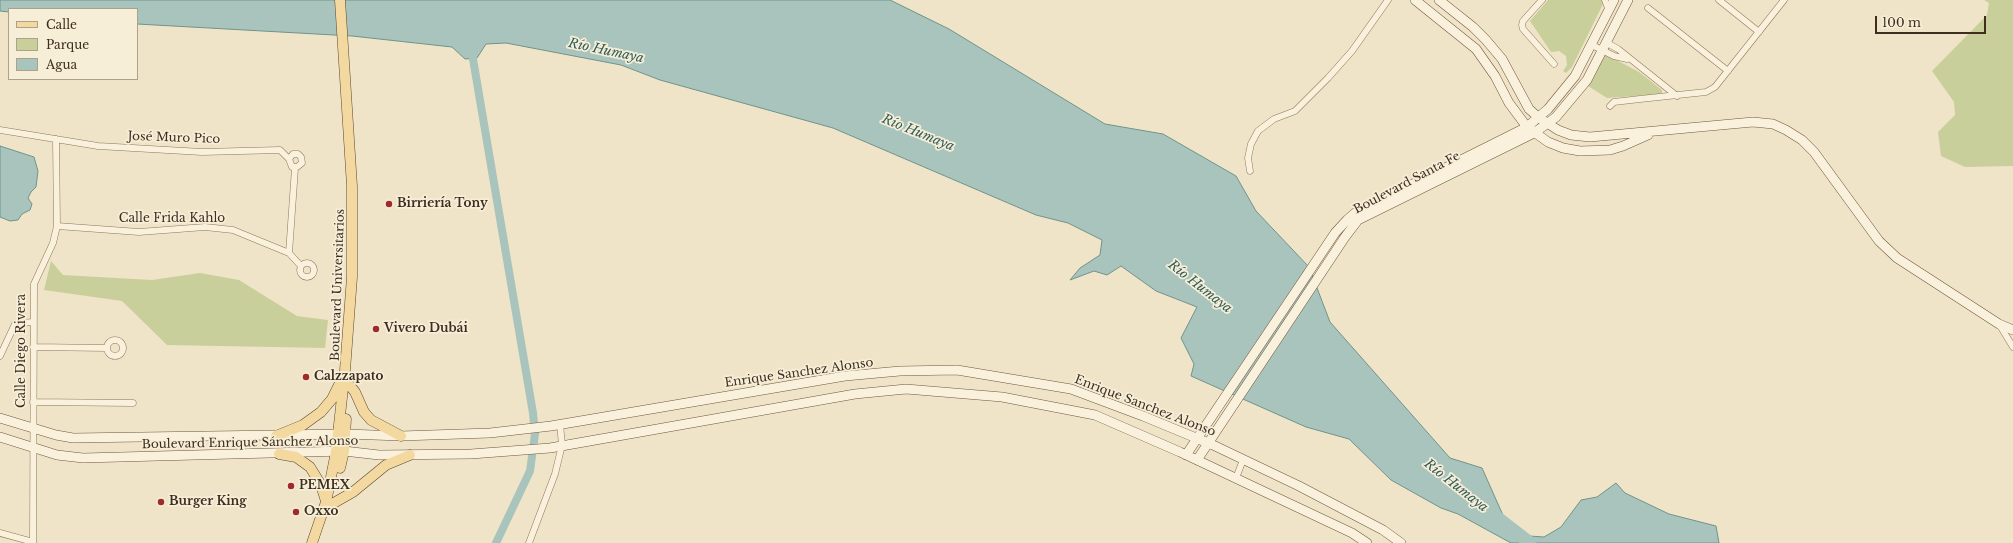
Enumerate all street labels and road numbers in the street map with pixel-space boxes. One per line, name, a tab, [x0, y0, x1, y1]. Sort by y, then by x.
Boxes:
street label: José Muro Pico	[128, 129, 220, 147]
street label: Boulevard Santa Fe	[1351, 149, 1463, 217]
street label: Boulevard Universitarios	[328, 209, 348, 361]
street label: Calle Frida Kahlo	[119, 212, 225, 226]
street label: Calle Diego Rivera	[15, 294, 29, 408]
street label: Enrique Sanchez Alonso	[724, 355, 874, 391]
street label: Enrique Sanchez Alonso	[1072, 372, 1218, 440]
street label: Boulevard Enrique Sánchez Alonso	[142, 434, 358, 452]

